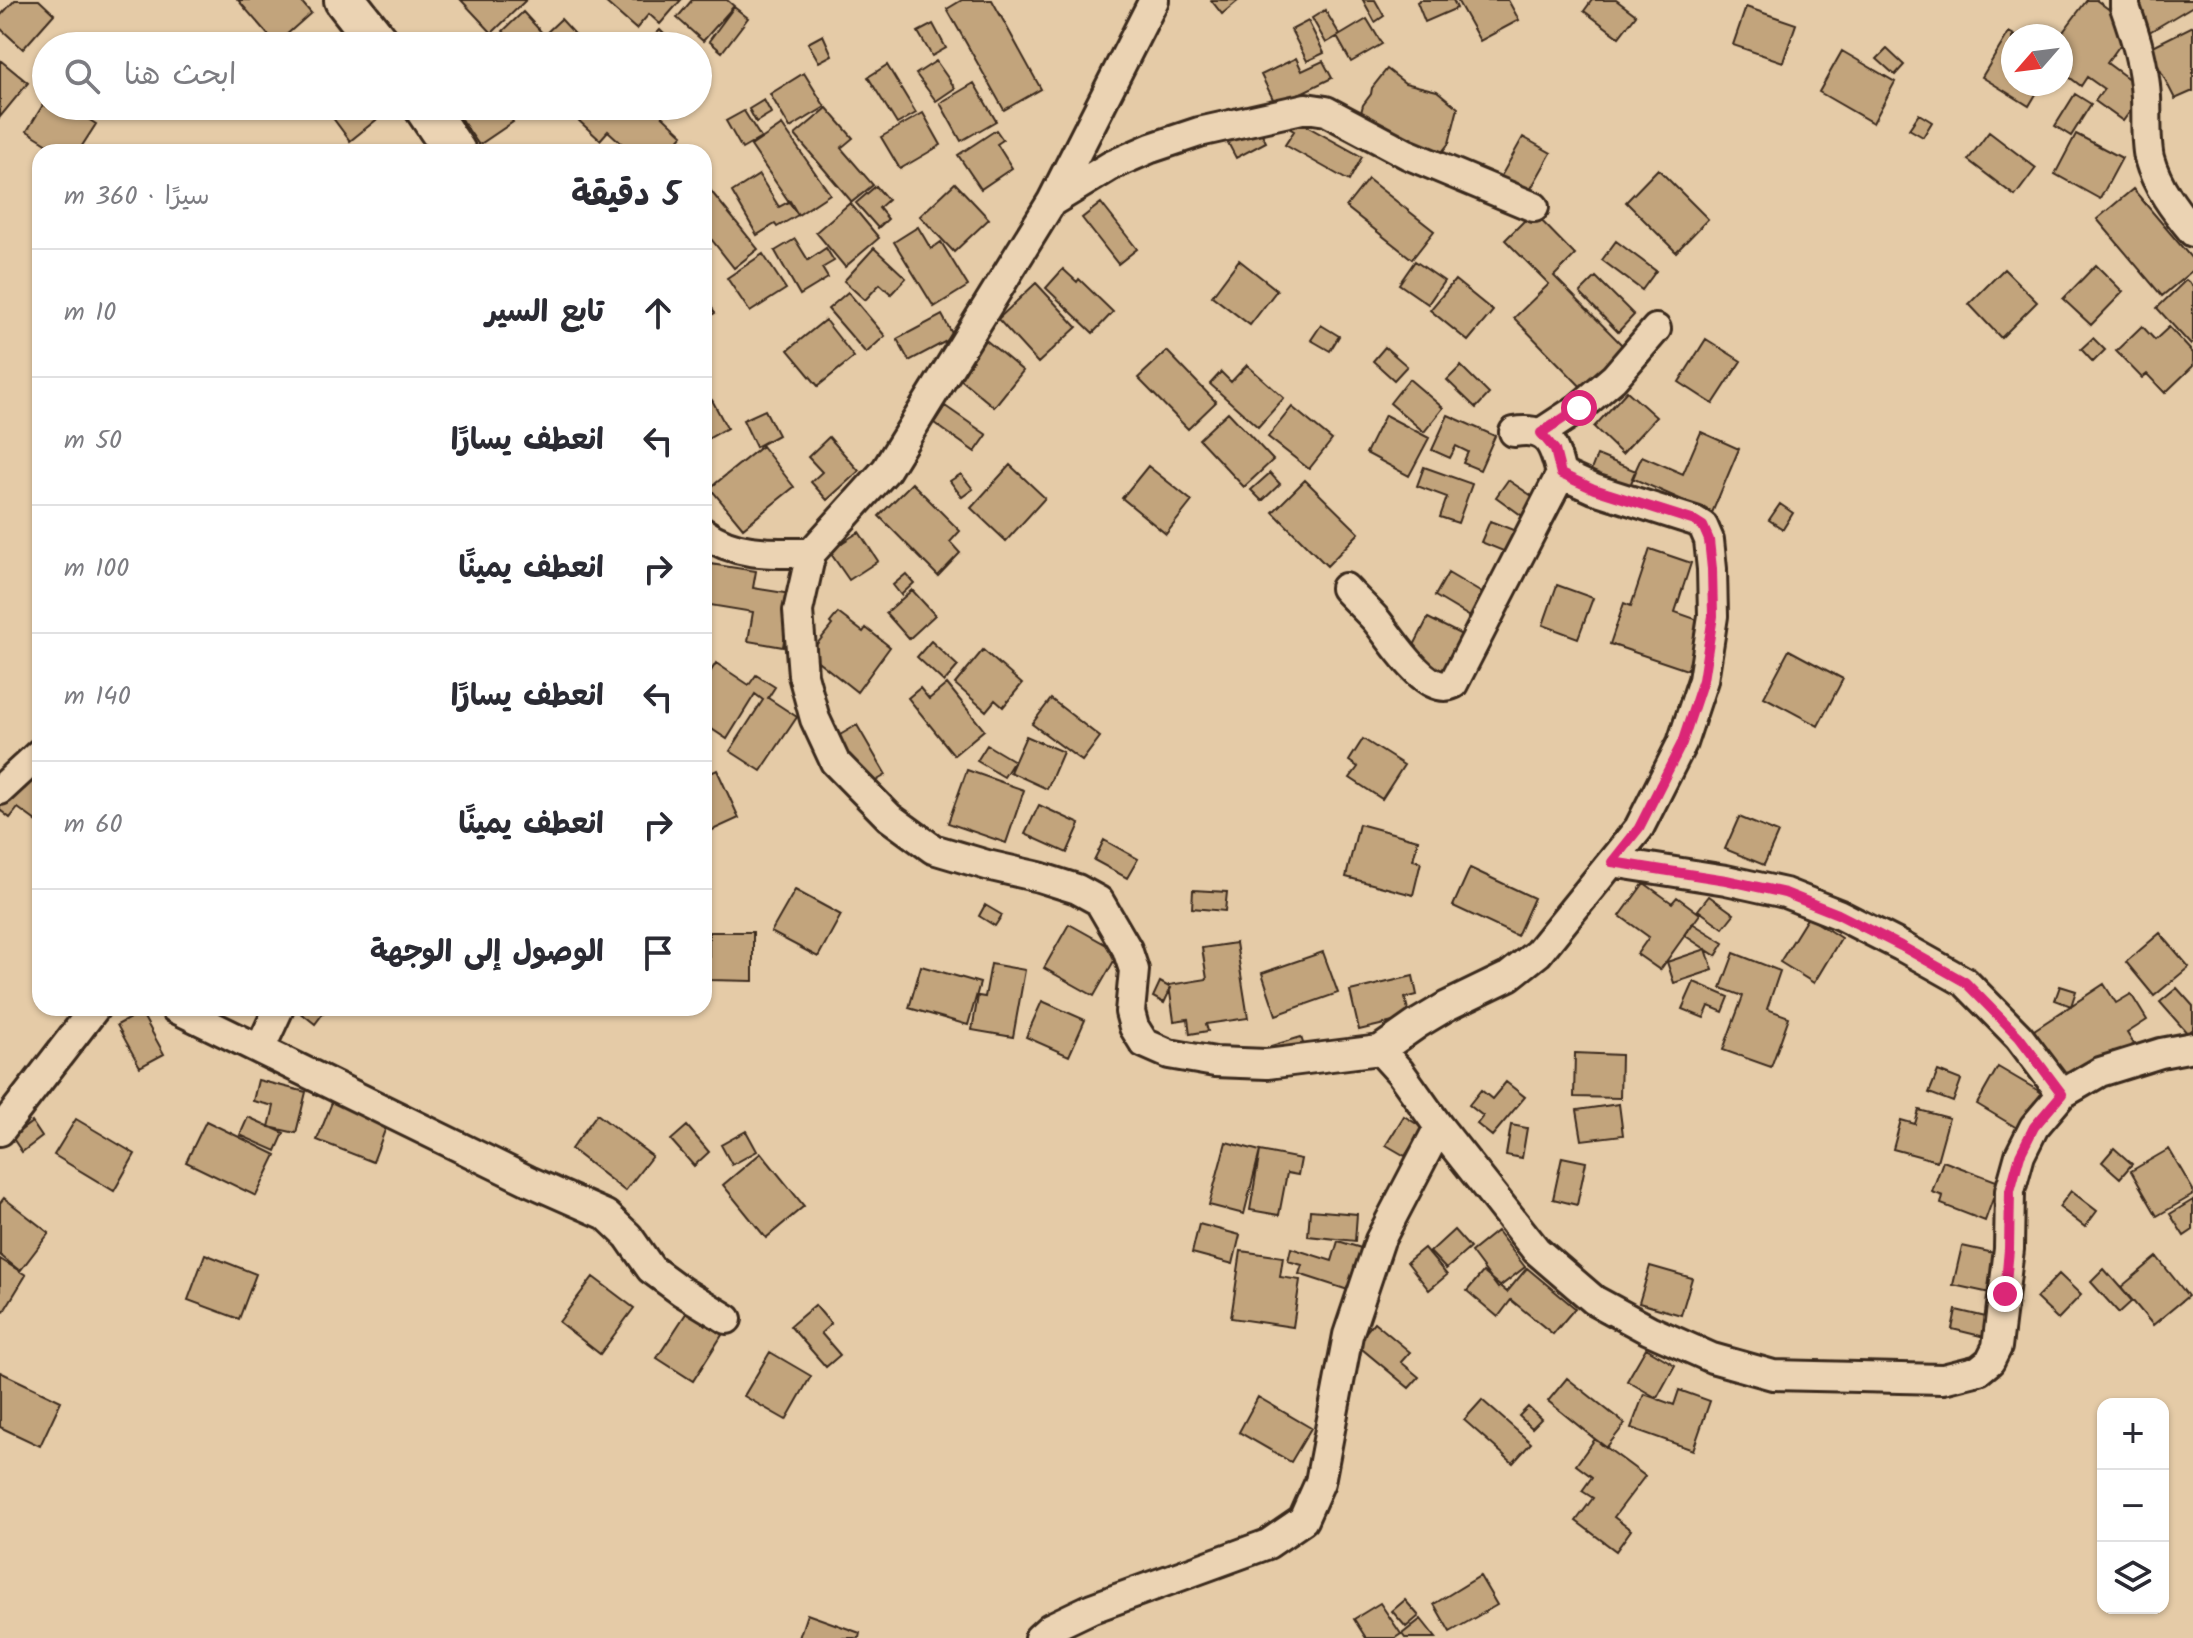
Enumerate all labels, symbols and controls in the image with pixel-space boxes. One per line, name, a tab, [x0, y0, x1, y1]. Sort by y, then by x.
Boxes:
north arrow	[2001, 24, 2073, 96]
search box	[32, 32, 712, 120]
text: ابحث هنا	[124, 52, 236, 100]
icon: search	[60, 54, 104, 98]
text: 5 دقيقة	[571, 169, 680, 223]
text: سيرًا · 360 m	[64, 176, 210, 218]
text: تابع السير	[486, 289, 604, 337]
icon: ahead	[636, 291, 680, 335]
text: 10 m	[64, 292, 116, 334]
route start	[1561, 390, 1597, 426]
text: انعطف يسارًا	[451, 417, 604, 465]
icon: left	[636, 419, 680, 463]
text: 50 m	[64, 420, 122, 462]
text: انعطف يمينًا	[458, 545, 604, 593]
icon: right	[636, 547, 680, 591]
text: 100 m	[64, 548, 129, 590]
text: انعطف يسارًا	[451, 673, 604, 721]
icon: left	[636, 675, 680, 719]
text: 140 m	[64, 676, 131, 718]
text: انعطف يمينًا	[458, 801, 604, 849]
icon: right	[636, 803, 680, 847]
text: 60 m	[64, 804, 123, 846]
text: الوصول إلى الوجهة	[370, 929, 604, 977]
icon: arrive	[636, 931, 680, 975]
route end	[1987, 1276, 2023, 1312]
map controls	[2097, 1398, 2169, 1614]
button: +	[2097, 1398, 2169, 1470]
button: −	[2097, 1470, 2169, 1542]
button: layers	[2097, 1542, 2169, 1614]

